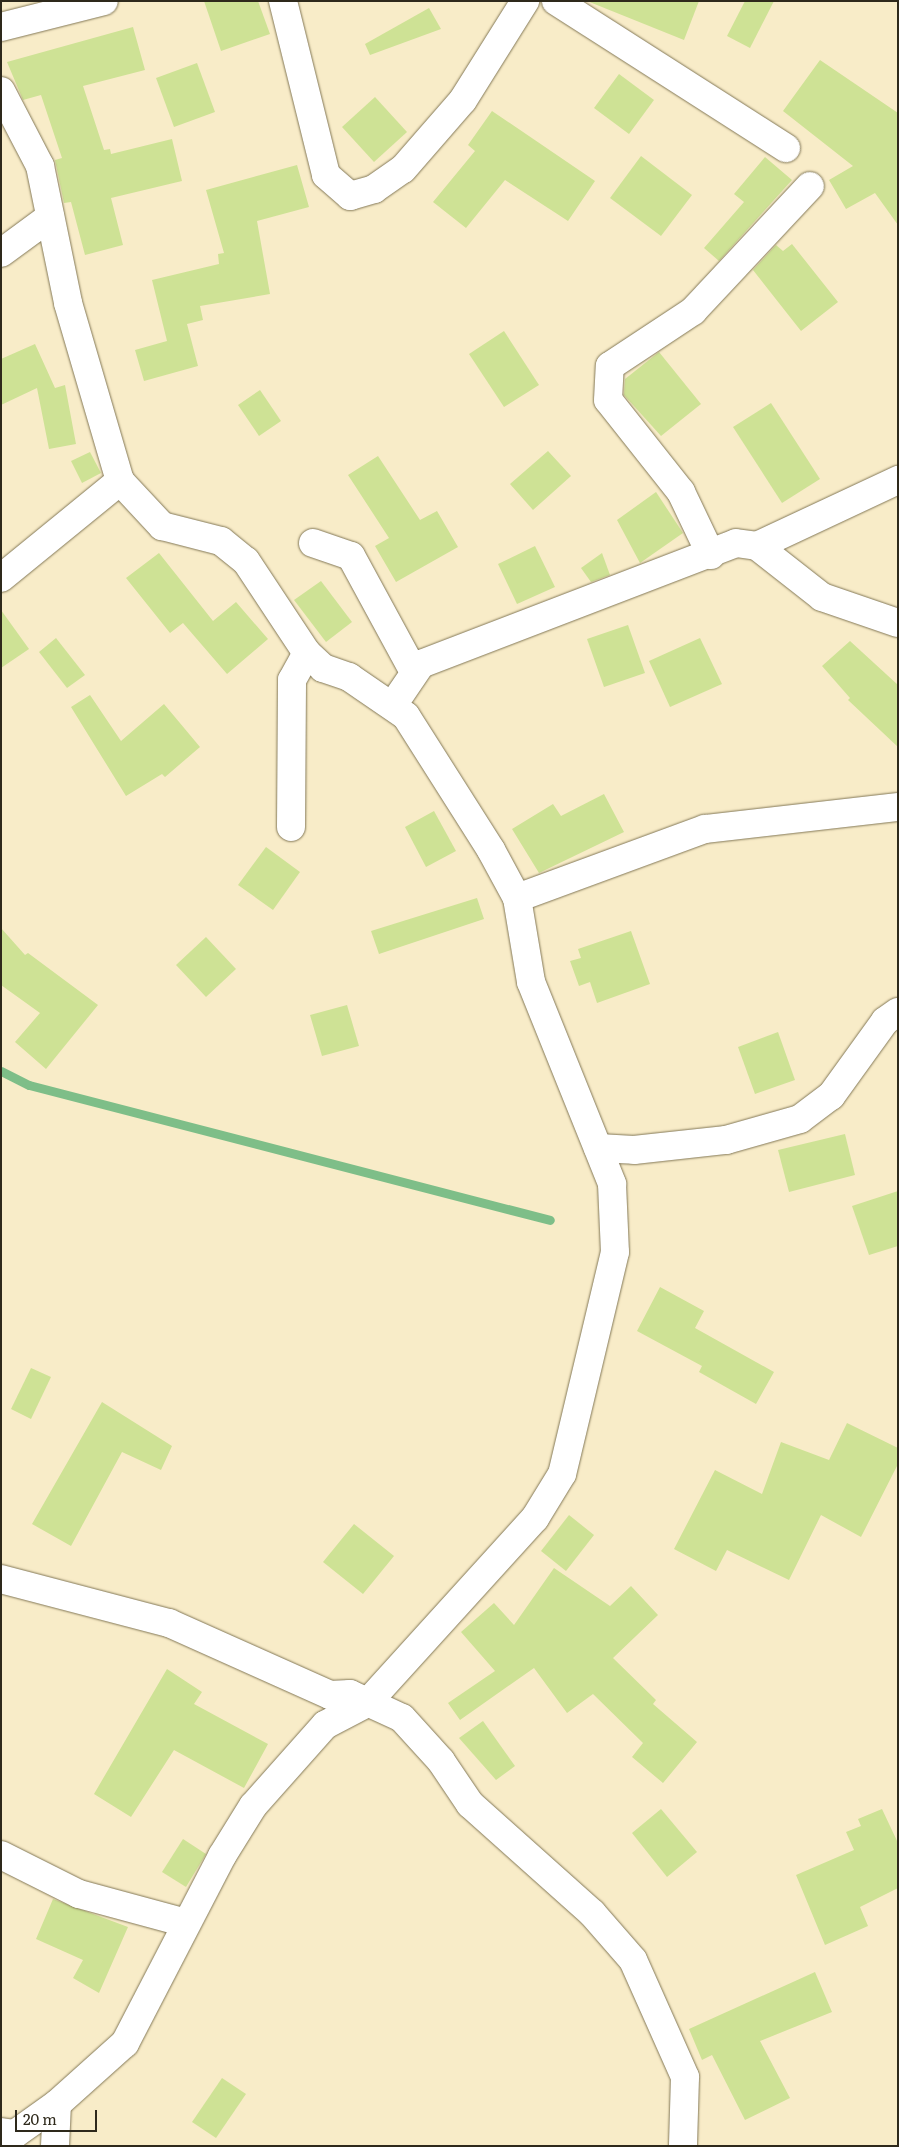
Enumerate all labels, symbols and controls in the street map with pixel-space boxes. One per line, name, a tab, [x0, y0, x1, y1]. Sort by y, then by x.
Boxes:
scale bar	[18, 2100, 100, 2132]
text: 20 m	[23, 2107, 57, 2130]

